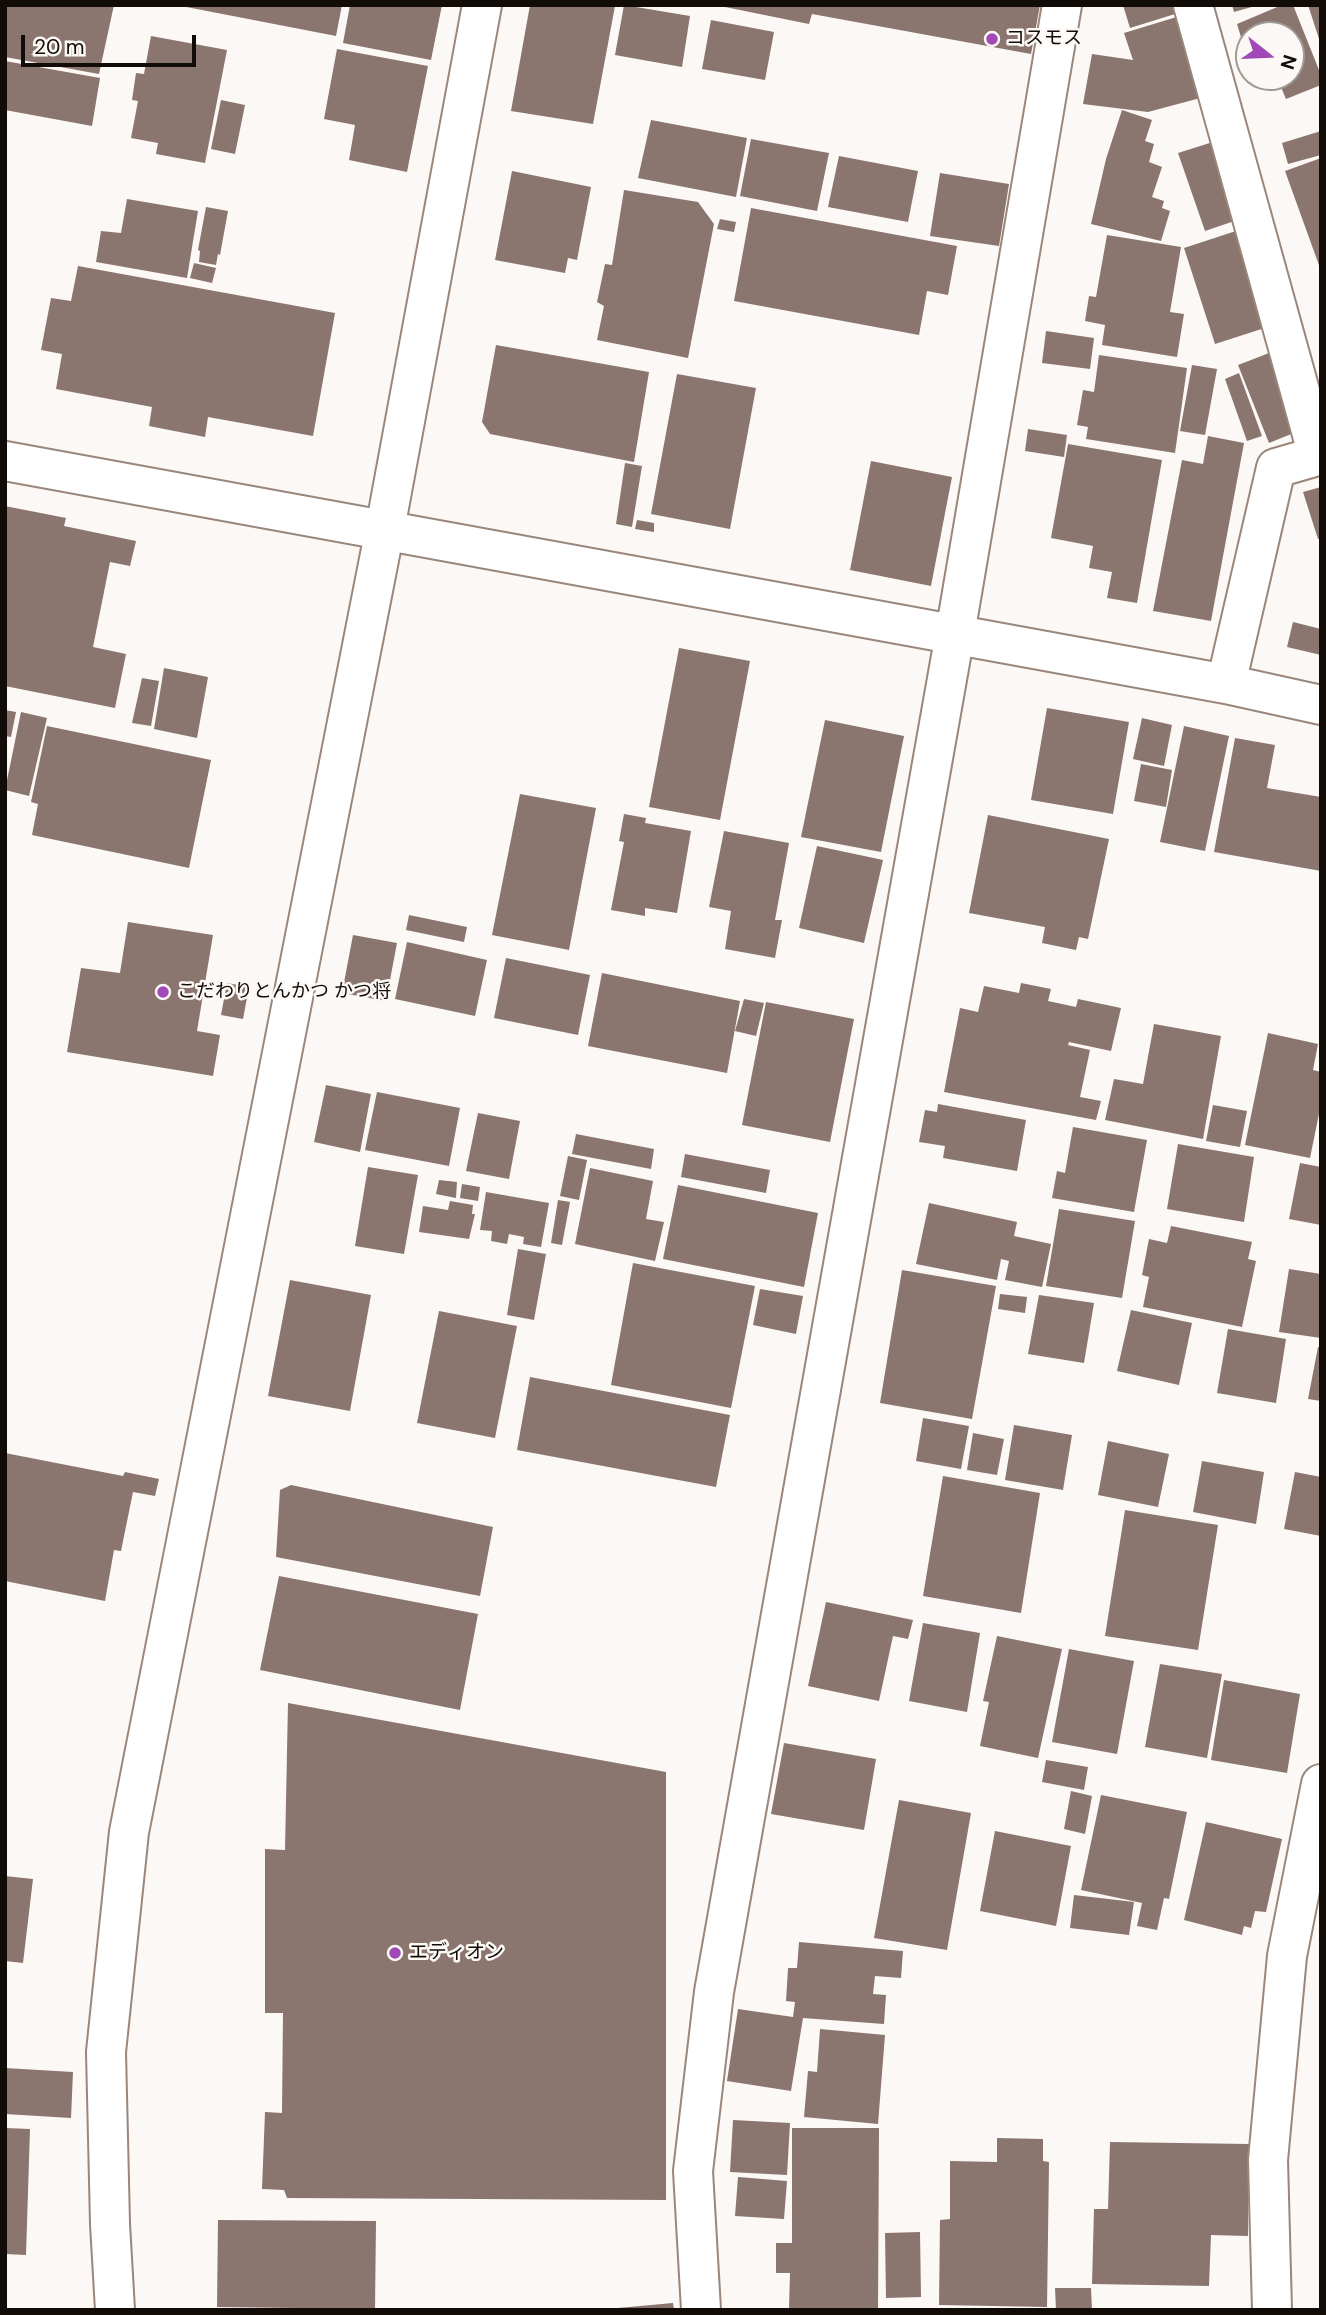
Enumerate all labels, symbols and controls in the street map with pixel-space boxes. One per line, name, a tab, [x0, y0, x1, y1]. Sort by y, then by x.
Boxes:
scale bar	[24, 21, 200, 65]
north arrow	[1235, 21, 1305, 91]
place label: コスモス	[1006, 28, 1082, 50]
marker: コスモス	[984, 31, 1000, 47]
text: 20 m	[34, 33, 85, 61]
text: N	[1275, 52, 1303, 72]
place label: こだわりとんかつ かつ将	[177, 981, 391, 1003]
marker: こだわりとんかつ かつ将	[155, 984, 171, 1000]
place label: エディオン	[409, 1942, 504, 1964]
marker: エディオン	[387, 1945, 403, 1961]

